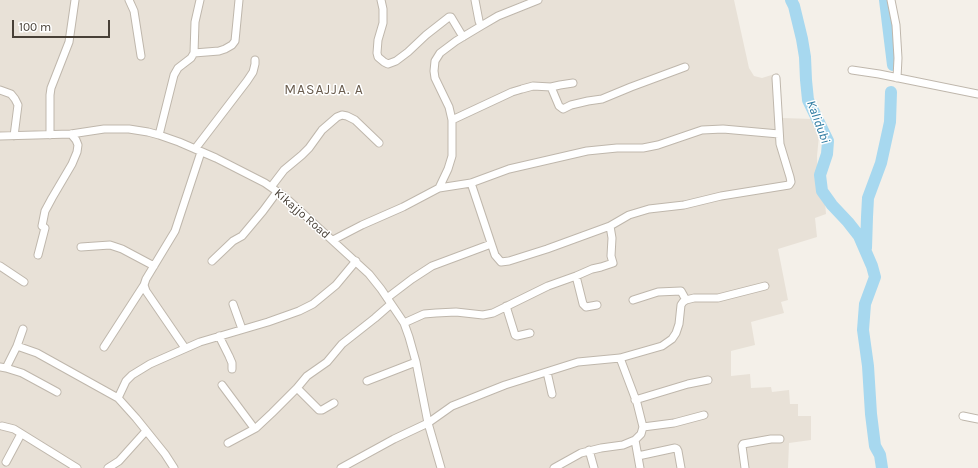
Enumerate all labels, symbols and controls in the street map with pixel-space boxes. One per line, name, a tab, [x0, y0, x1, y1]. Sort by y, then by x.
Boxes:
scale bar	[14, 12, 112, 38]
text: 100 m	[19, 20, 51, 34]
district label: MASAJJA. A	[284, 82, 364, 98]
water label: Kalidubi	[803, 98, 833, 146]
street label: Kikajjo Road	[271, 186, 333, 242]

